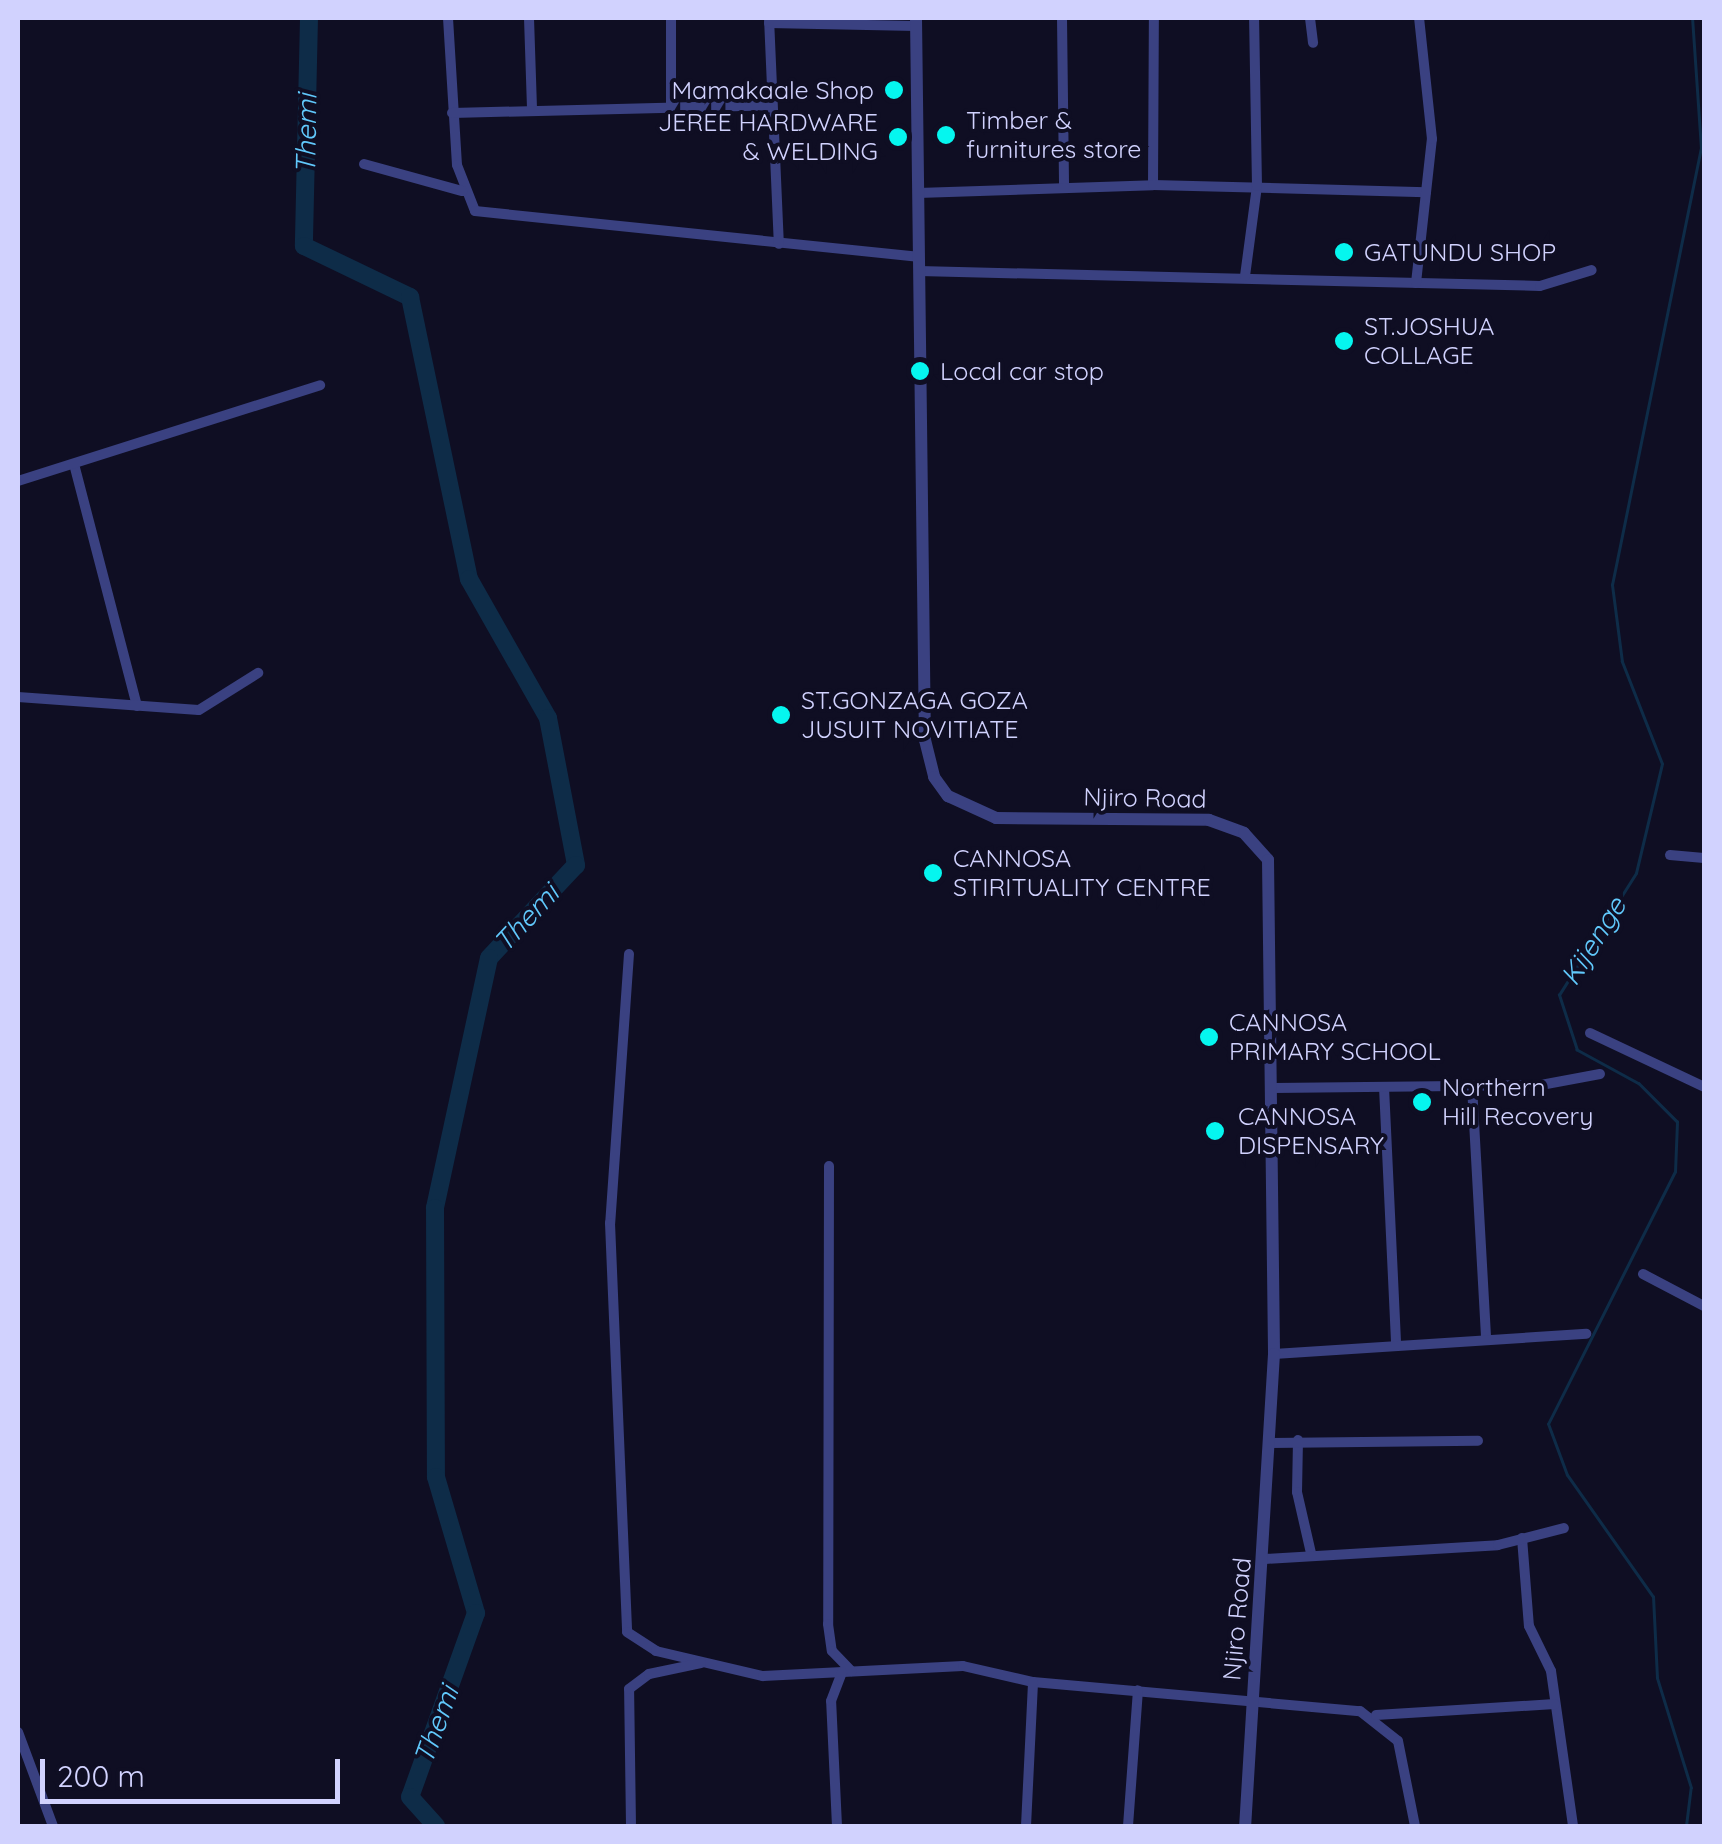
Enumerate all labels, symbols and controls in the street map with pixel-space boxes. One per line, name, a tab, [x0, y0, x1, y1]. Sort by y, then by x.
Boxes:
place label: Mamakaale Shop	[671, 75, 874, 105]
marker: Mamakaale Shop	[883, 79, 905, 101]
water label: Themi	[289, 94, 323, 174]
place label: Timber & furnitures store	[966, 106, 1141, 165]
place label: JEREE HARDWARE & WELDING	[658, 108, 878, 167]
marker: Timber & furnitures store	[935, 124, 957, 146]
marker: JEREE HARDWARE & WELDING	[887, 126, 909, 148]
place label: GATUNDU SHOP	[1364, 237, 1556, 267]
marker: GATUNDU SHOP	[1333, 241, 1355, 263]
place label: ST.JOSHUA COLLAGE	[1364, 312, 1494, 371]
marker: ST.JOSHUA COLLAGE	[1333, 330, 1355, 352]
place label: Local car stop	[940, 356, 1104, 386]
marker: Local car stop	[909, 360, 931, 382]
place label: ST.GONZAGA GOZA JUSUIT NOVITIATE	[801, 686, 1028, 745]
marker: ST.GONZAGA GOZA JUSUIT NOVITIATE	[770, 704, 792, 726]
street label: Njiro Road	[1083, 782, 1207, 814]
place label: CANNOSA STIRITUALITY CENTRE	[953, 844, 1211, 903]
marker: CANNOSA STIRITUALITY CENTRE	[922, 862, 944, 884]
water label: Themi	[486, 877, 566, 959]
water label: Kijenge	[1553, 891, 1633, 991]
place label: CANNOSA PRIMARY SCHOOL	[1229, 1008, 1441, 1067]
marker: CANNOSA PRIMARY SCHOOL	[1198, 1026, 1220, 1048]
place label: Northern Hill Recovery	[1442, 1073, 1593, 1132]
marker: Northern Hill Recovery	[1411, 1091, 1433, 1113]
place label: CANNOSA DISPENSARY	[1238, 1102, 1384, 1161]
marker: CANNOSA DISPENSARY	[1202, 1118, 1228, 1144]
street label: Njiro Road	[1217, 1556, 1257, 1682]
water label: Themi	[407, 1682, 465, 1768]
scale bar	[45, 1739, 345, 1801]
text: 200 m	[57, 1757, 145, 1795]

